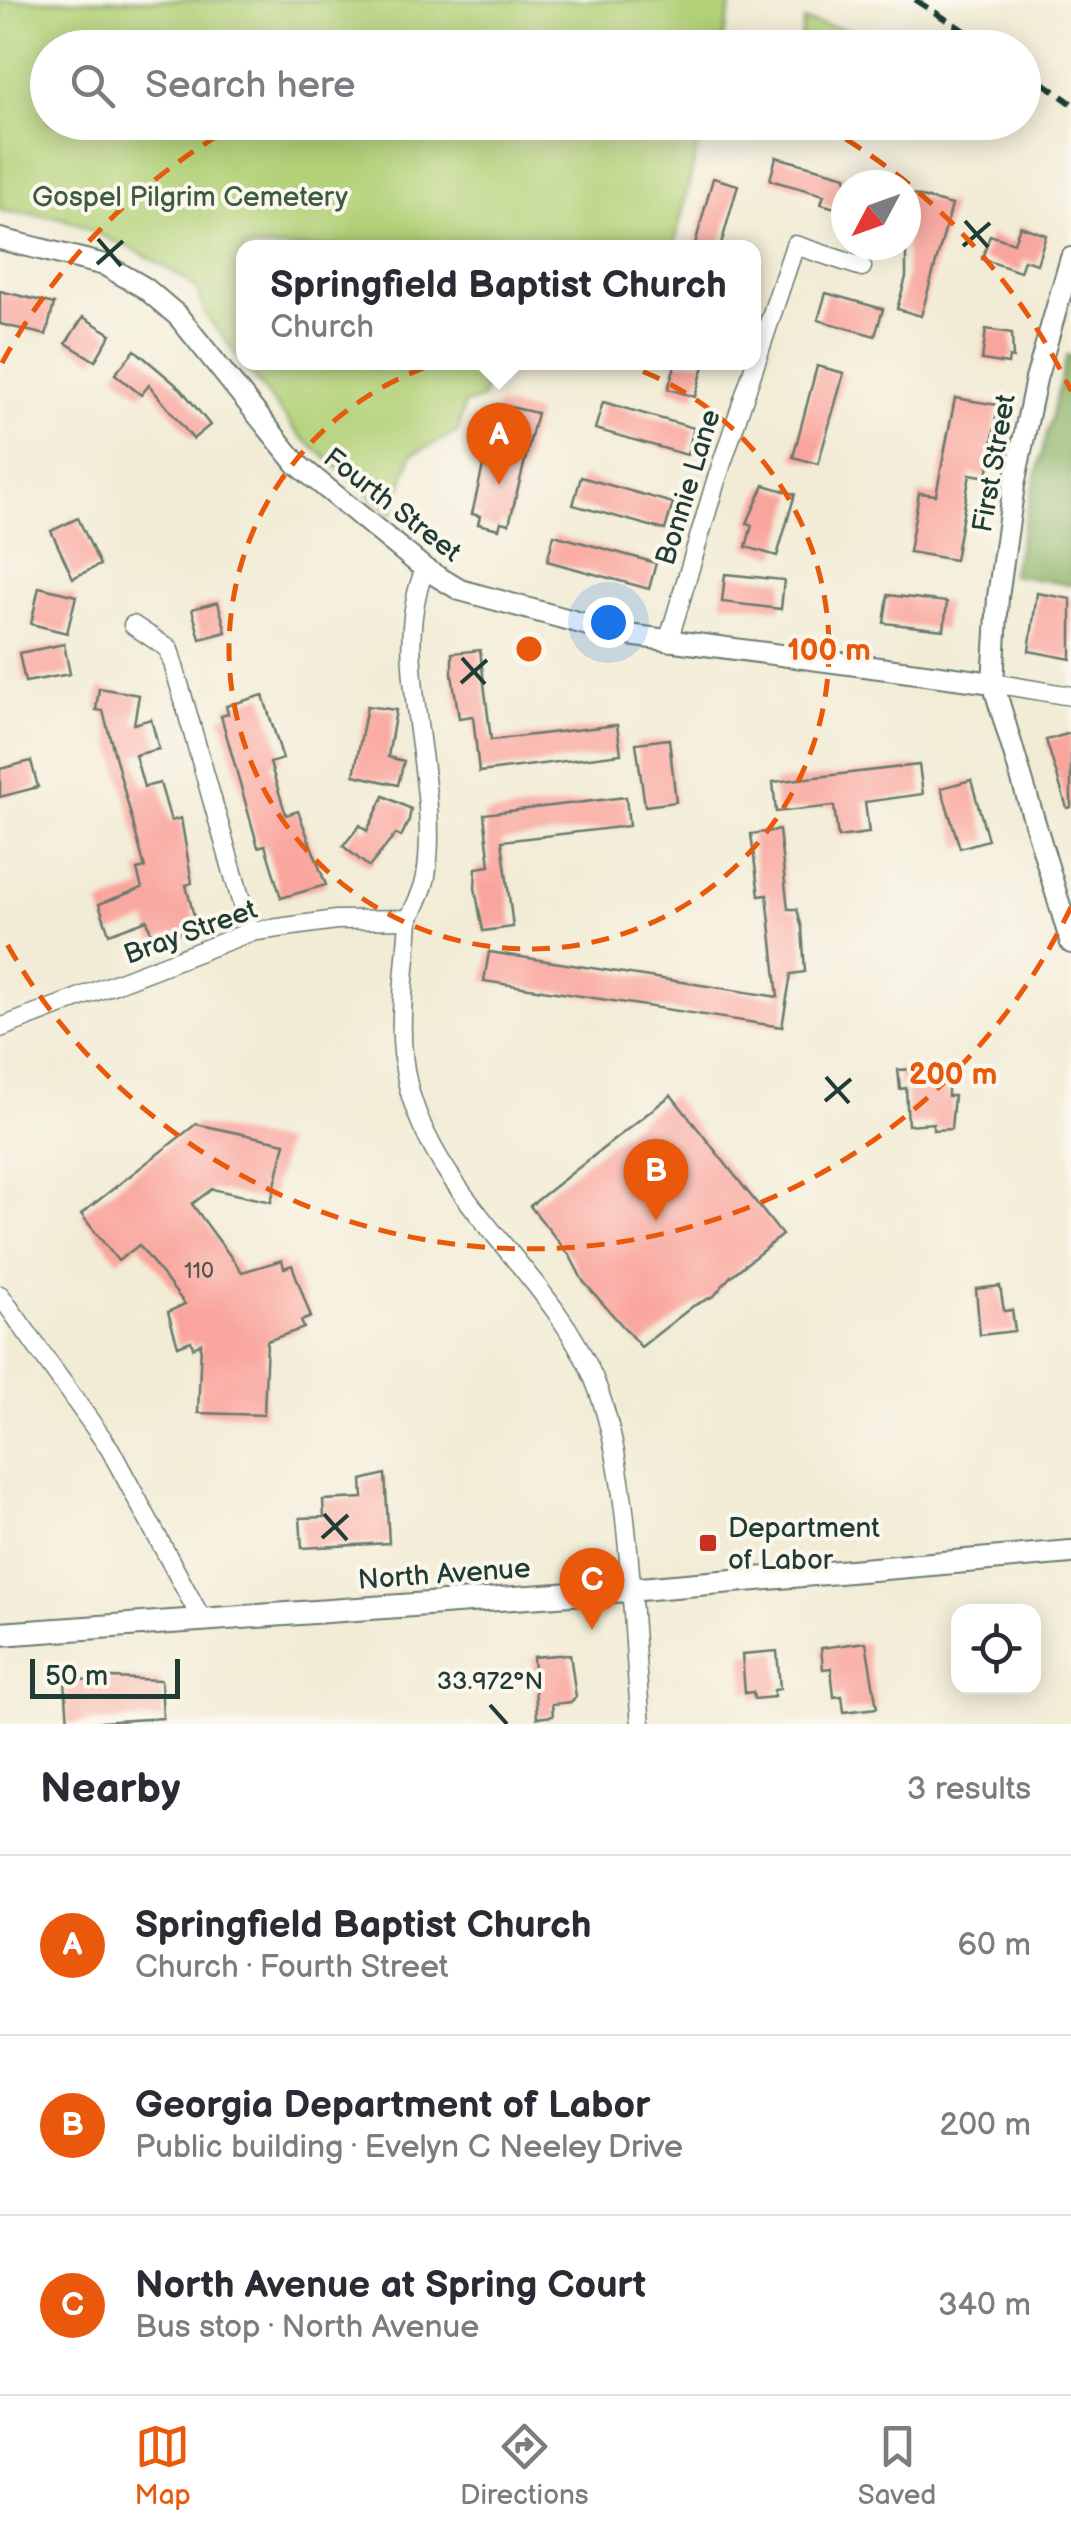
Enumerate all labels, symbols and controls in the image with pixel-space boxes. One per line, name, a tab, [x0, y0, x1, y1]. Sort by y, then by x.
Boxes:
search box	[30, 30, 1041, 140]
icon: search	[65, 58, 120, 113]
text: Search here	[145, 63, 356, 108]
north arrow	[831, 170, 921, 260]
park label: Gospel Pilgrim Cemetery	[32, 181, 348, 214]
popup	[236, 240, 761, 370]
text: Springfield Baptist Church	[270, 263, 727, 308]
text: Church	[270, 308, 374, 347]
street label: First Street	[966, 391, 1023, 535]
pin: A	[466, 402, 532, 485]
street label: Bonnie Lane	[649, 406, 728, 569]
street label: Fourth Street	[317, 441, 468, 569]
your location	[583, 597, 634, 648]
centre of rings	[511, 631, 547, 667]
text: 100 m	[787, 633, 871, 669]
street label: Bray Street	[119, 893, 262, 972]
text: 200 m	[909, 1057, 997, 1093]
pin: B	[624, 1138, 688, 1221]
house number: 110	[184, 1258, 214, 1285]
place label: Department of Labor	[728, 1512, 880, 1577]
marker: Department of Labor	[697, 1532, 719, 1554]
pin: C	[560, 1548, 624, 1630]
street label: North Avenue	[357, 1552, 532, 1597]
map controls	[951, 1604, 1041, 1694]
button: locate	[951, 1604, 1041, 1694]
scale bar	[30, 1654, 180, 1698]
text: 50 m	[45, 1660, 108, 1693]
text: 33.972°N	[437, 1666, 543, 1697]
text: Nearby	[40, 1764, 180, 1815]
text: 3 results	[907, 1770, 1031, 1809]
text: Springfield Baptist Church	[135, 1903, 591, 1948]
text: A	[63, 1926, 82, 1965]
text: 60 m	[958, 1926, 1031, 1965]
text: Church · Fourth Street	[135, 1948, 449, 1987]
text: Georgia Department of Labor	[135, 2083, 650, 2128]
text: B	[61, 2106, 84, 2145]
text: 200 m	[939, 2106, 1031, 2145]
text: Public building · Evelyn C Neeley Drive	[135, 2128, 683, 2167]
text: North Avenue at Spring Court	[135, 2263, 646, 2308]
text: C	[61, 2286, 84, 2325]
text: 340 m	[938, 2286, 1031, 2325]
text: Bus stop · North Avenue	[135, 2308, 479, 2347]
tab: Map	[135, 2419, 191, 2512]
tab: Directions	[460, 2419, 589, 2512]
tab: Saved	[858, 2419, 936, 2512]

